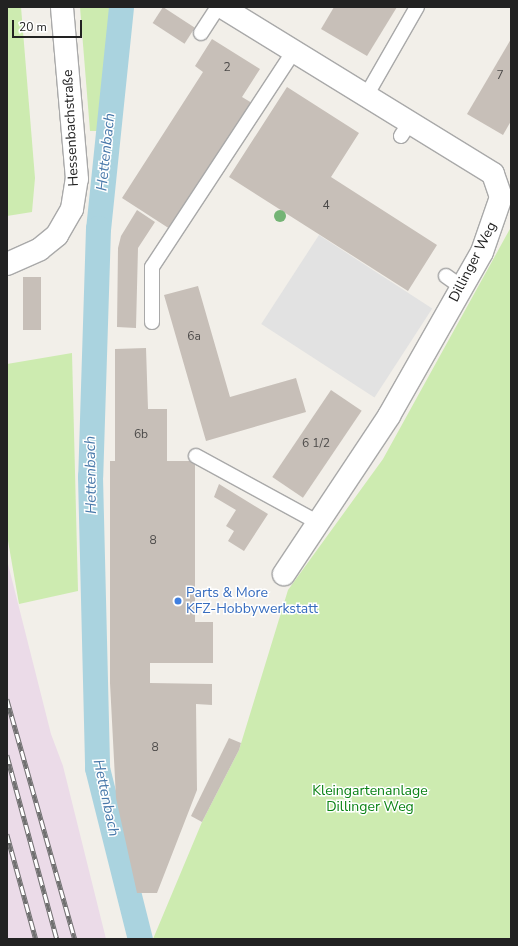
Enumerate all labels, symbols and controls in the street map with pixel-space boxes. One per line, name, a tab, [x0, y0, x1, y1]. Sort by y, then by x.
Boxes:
scale bar	[14, 12, 84, 38]
text: 20 m	[19, 19, 47, 35]
house number: 2	[223, 61, 231, 75]
street label: Hessenbachstraße	[60, 69, 82, 187]
house number: 7	[496, 69, 504, 83]
water label: Hettenbach	[93, 112, 119, 192]
house number: 4	[322, 199, 330, 213]
street label: Dillinger Weg	[446, 219, 500, 305]
house number: 6a	[187, 330, 201, 344]
house number: 6b	[134, 428, 148, 442]
water label: Hettenbach	[81, 436, 101, 514]
house number: 6 1/2	[302, 437, 330, 451]
house number: 8	[149, 534, 157, 548]
place label: Parts & More KFZ-Hobbywerkstatt	[186, 585, 318, 618]
marker: Parts & More KFZ-Hobbywerkstatt	[173, 596, 183, 606]
house number: 8	[151, 741, 159, 755]
water label: Hettenbach	[89, 758, 123, 838]
park label: Kleingartenanlage Dillinger Weg	[312, 783, 428, 816]

